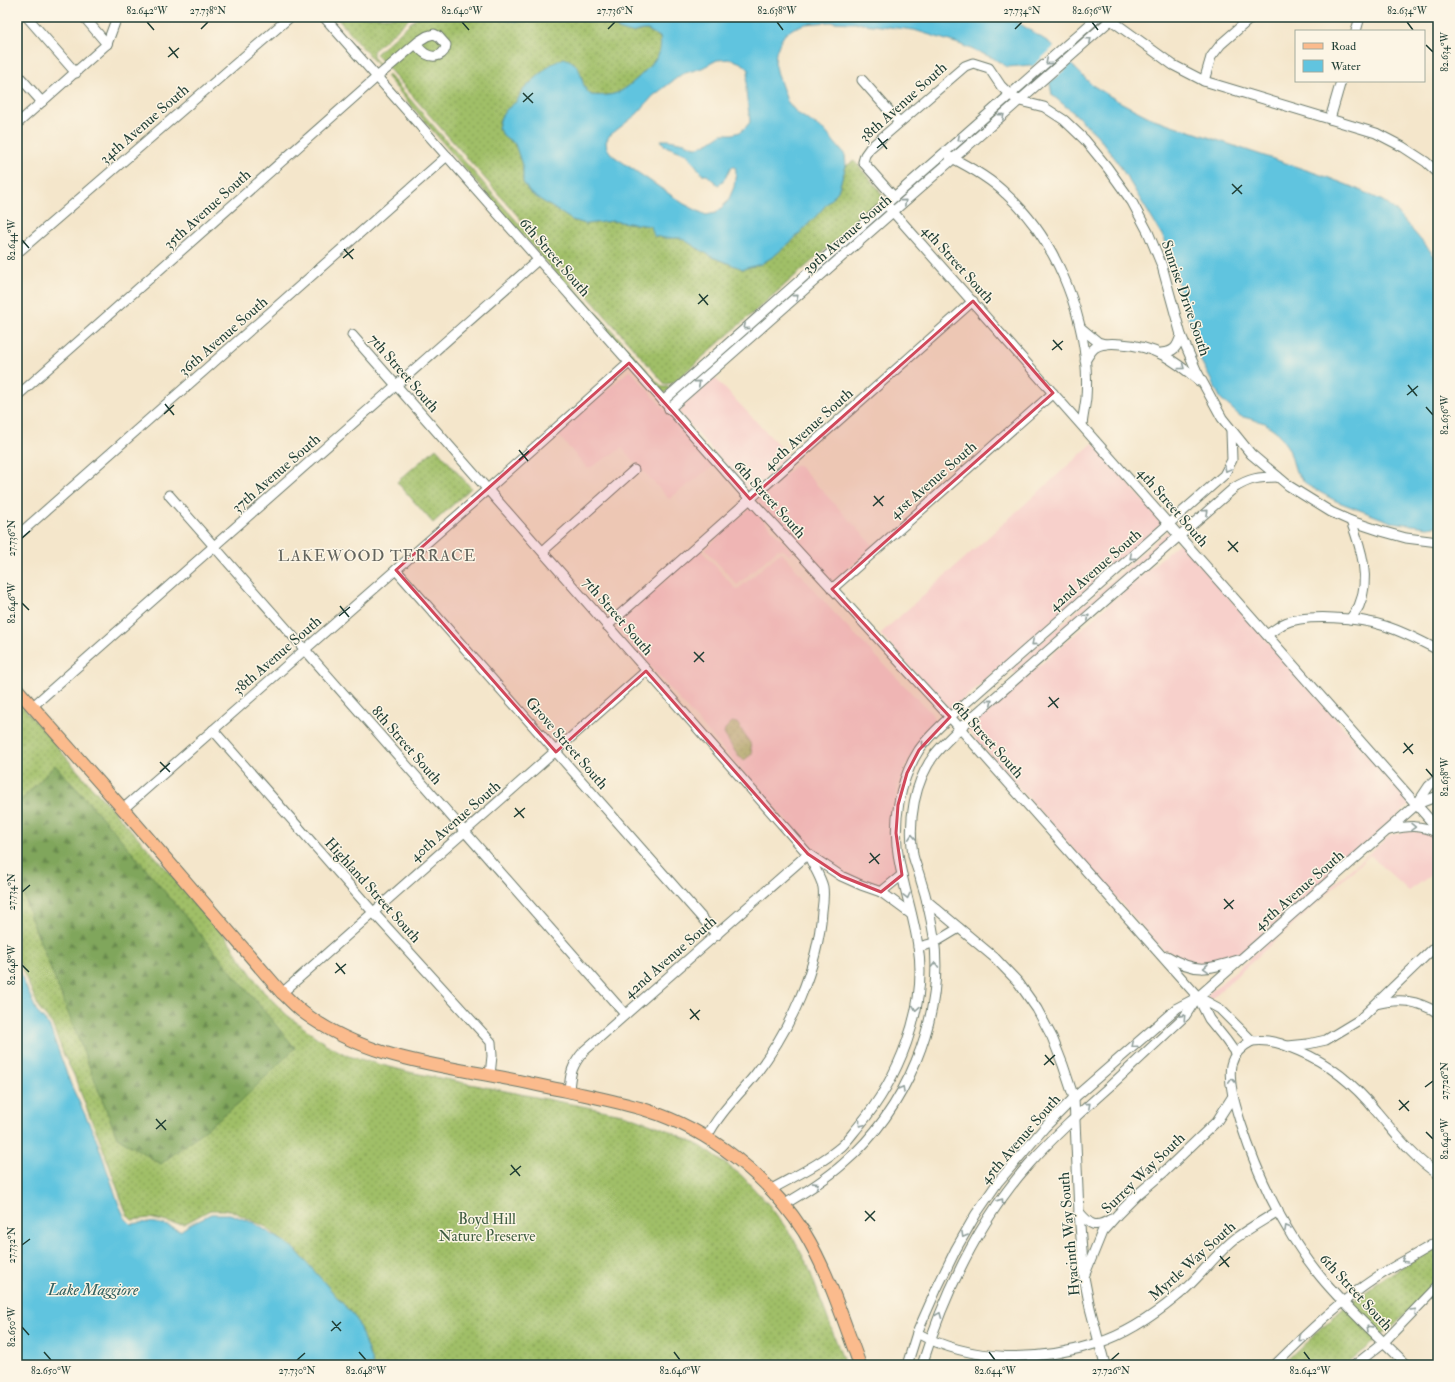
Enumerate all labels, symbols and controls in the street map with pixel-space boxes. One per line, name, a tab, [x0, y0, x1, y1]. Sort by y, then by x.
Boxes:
text: 82.642°W	[127, 5, 168, 17]
text: 27.738°N	[190, 5, 226, 17]
text: 82.640°W	[442, 5, 483, 17]
text: 27.736°N	[597, 5, 633, 17]
text: 82.638°W	[758, 5, 797, 17]
text: 27.734°N	[1003, 5, 1041, 17]
text: 82.636°W	[1072, 5, 1112, 17]
text: 82.634°W	[1387, 5, 1428, 17]
legend	[1295, 30, 1425, 82]
text: 82.634°W	[1439, 31, 1451, 72]
one-way arrow	[1084, 37, 1091, 44]
text: Road	[1331, 39, 1356, 54]
one-way arrow	[1045, 57, 1052, 64]
street label: 38th Avenue South	[856, 58, 951, 147]
text: Water	[1330, 59, 1361, 74]
street label: 34th Avenue South	[96, 80, 193, 168]
one-way arrow	[997, 114, 1005, 121]
one-way arrow	[957, 135, 964, 142]
street label: 35th Avenue South	[160, 165, 255, 254]
street label: 39th Avenue South	[799, 190, 896, 278]
one-way arrow	[900, 200, 907, 207]
street label: 6th Street South	[515, 214, 594, 301]
text: 82.644°W	[6, 219, 18, 261]
street label: 4th Street South	[917, 221, 998, 308]
street label: Sunrise Drive South	[1157, 238, 1214, 359]
street label: 36th Avenue South	[175, 292, 272, 380]
one-way arrow	[791, 294, 799, 302]
one-way arrow	[744, 322, 751, 329]
street label: 7th Street South	[364, 330, 443, 417]
one-way arrow	[1178, 363, 1185, 370]
one-way arrow	[694, 380, 701, 387]
street label: 40th Avenue South	[760, 384, 857, 475]
text: 82.636°W	[1439, 395, 1451, 435]
street label: 37th Avenue South	[228, 430, 325, 517]
street label: 41st Avenue South	[886, 437, 981, 523]
street label: 6th Street South	[730, 456, 810, 542]
street label: 4th Street South	[1133, 464, 1212, 551]
one-way arrow	[1224, 465, 1232, 472]
one-way arrow	[1201, 509, 1209, 517]
text: 27.736°N	[6, 520, 18, 556]
street label: 42nd Avenue South	[1045, 525, 1146, 616]
district label: LAKEWOOD TERRACE	[278, 546, 476, 566]
one-way arrow	[1129, 552, 1137, 559]
street label: 7th Street South	[578, 573, 657, 660]
text: 82.646°W	[6, 582, 18, 623]
street label: 38th Avenue South	[229, 612, 326, 699]
one-way arrow	[1083, 614, 1090, 621]
one-way arrow	[1032, 638, 1039, 645]
street label: Grove Street South	[521, 693, 612, 794]
street label: 6th Street South	[948, 696, 1028, 782]
one-way arrow	[985, 700, 992, 707]
street label: 8th Street South	[367, 702, 446, 789]
one-way arrow	[921, 740, 928, 747]
text: 82.638°W	[1439, 757, 1451, 796]
street label: 40th Avenue South	[406, 777, 505, 866]
one-way arrow	[1410, 823, 1416, 831]
street label: Highland Street South	[320, 834, 425, 947]
one-way arrow	[907, 834, 916, 840]
street label: 45th Avenue South	[1250, 846, 1348, 935]
text: 27.734°N	[6, 873, 18, 911]
one-way arrow	[902, 893, 910, 899]
street label: 42nd Avenue South	[620, 912, 721, 1003]
text: 82.648°W	[6, 944, 18, 985]
one-way arrow	[931, 962, 939, 968]
one-way arrow	[1203, 964, 1209, 973]
one-way arrow	[912, 1005, 921, 1011]
one-way arrow	[1179, 1014, 1186, 1021]
one-way arrow	[1131, 1041, 1139, 1048]
text: 27.726°N	[1439, 1062, 1451, 1100]
one-way arrow	[1227, 1078, 1236, 1084]
one-way arrow	[898, 1086, 905, 1093]
street label: 45th Avenue South	[976, 1090, 1065, 1188]
one-way arrow	[1083, 1102, 1091, 1110]
text: 82.640°W	[1439, 1118, 1451, 1159]
one-way arrow	[858, 1120, 865, 1127]
street label: Surrey Way South	[1098, 1129, 1189, 1218]
street label: Hyacinth Way South	[1055, 1171, 1084, 1297]
one-way arrow	[812, 1182, 819, 1189]
one-way arrow	[996, 1198, 1004, 1205]
park label: Boyd Hill Nature Preserve	[438, 1210, 536, 1246]
street label: Myrtle Way South	[1145, 1217, 1240, 1305]
one-way arrow	[1284, 1225, 1292, 1232]
text: 27.732°N	[6, 1226, 18, 1263]
one-way arrow	[962, 1231, 969, 1238]
street label: 6th Street South	[1315, 1250, 1396, 1335]
one-way arrow	[1401, 1256, 1408, 1263]
water label: Lake Maggiore	[47, 1280, 139, 1300]
text: 82.650°W	[6, 1306, 18, 1347]
one-way arrow	[1409, 1308, 1416, 1315]
one-way arrow	[935, 1312, 943, 1319]
one-way arrow	[1366, 1325, 1374, 1333]
one-way arrow	[1298, 1335, 1306, 1342]
text: 82.650°W	[31, 1365, 72, 1377]
text: 27.730°N	[279, 1365, 316, 1377]
text: 82.648°W	[346, 1365, 387, 1377]
text: 82.646°W	[660, 1365, 701, 1377]
text: 82.644°W	[974, 1365, 1016, 1377]
text: 27.726°N	[1092, 1365, 1130, 1377]
text: 82.642°W	[1290, 1365, 1331, 1377]

